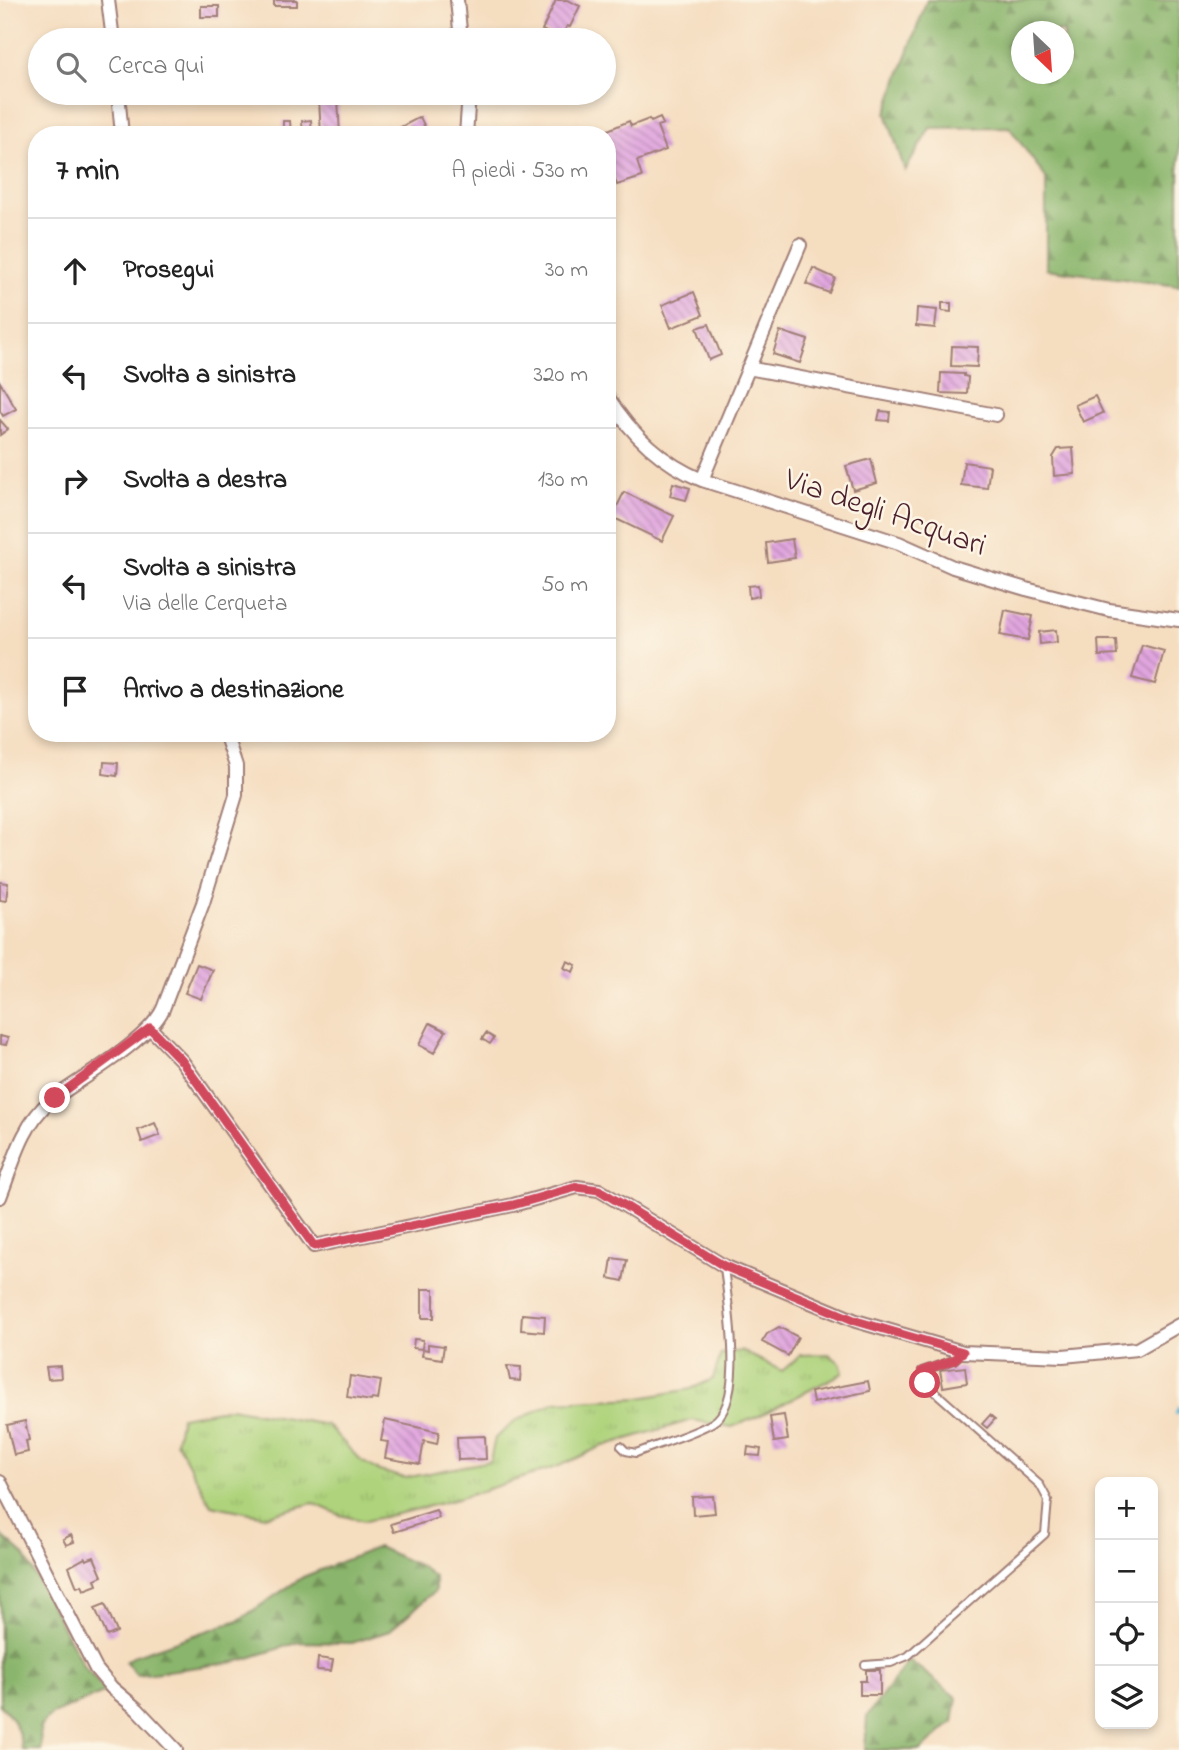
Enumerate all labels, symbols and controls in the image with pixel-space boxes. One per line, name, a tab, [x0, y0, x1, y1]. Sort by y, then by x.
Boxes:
north arrow	[1011, 21, 1074, 84]
search box	[28, 28, 616, 105]
icon: search	[52, 48, 90, 86]
text: Cerca qui	[108, 48, 204, 86]
text: 7 min	[56, 150, 119, 194]
text: A piedi · 530 m	[451, 155, 588, 188]
icon: ahead	[56, 252, 94, 290]
text: Prosegui	[123, 252, 214, 290]
text: 30 m	[545, 254, 588, 287]
icon: left	[56, 357, 94, 395]
text: Svolta a sinistra	[123, 357, 296, 395]
text: 320 m	[534, 359, 588, 392]
street label: Via degli Acquari	[777, 457, 992, 571]
icon: right	[56, 462, 94, 500]
text: Svolta a destra	[123, 462, 287, 500]
text: 130 m	[538, 464, 588, 497]
text: Svolta a sinistra	[123, 550, 296, 588]
icon: left	[56, 567, 94, 605]
text: 50 m	[541, 569, 588, 602]
text: Via delle Cerqueta	[123, 588, 287, 621]
icon: arrive	[56, 672, 94, 710]
text: Arrivo a destinazione	[123, 672, 344, 710]
route end	[39, 1082, 70, 1113]
route start	[909, 1367, 940, 1398]
map controls	[1095, 1477, 1158, 1729]
button: +	[1095, 1477, 1158, 1540]
button: −	[1095, 1540, 1158, 1603]
button: locate	[1095, 1603, 1158, 1666]
button: layers	[1095, 1666, 1158, 1729]

